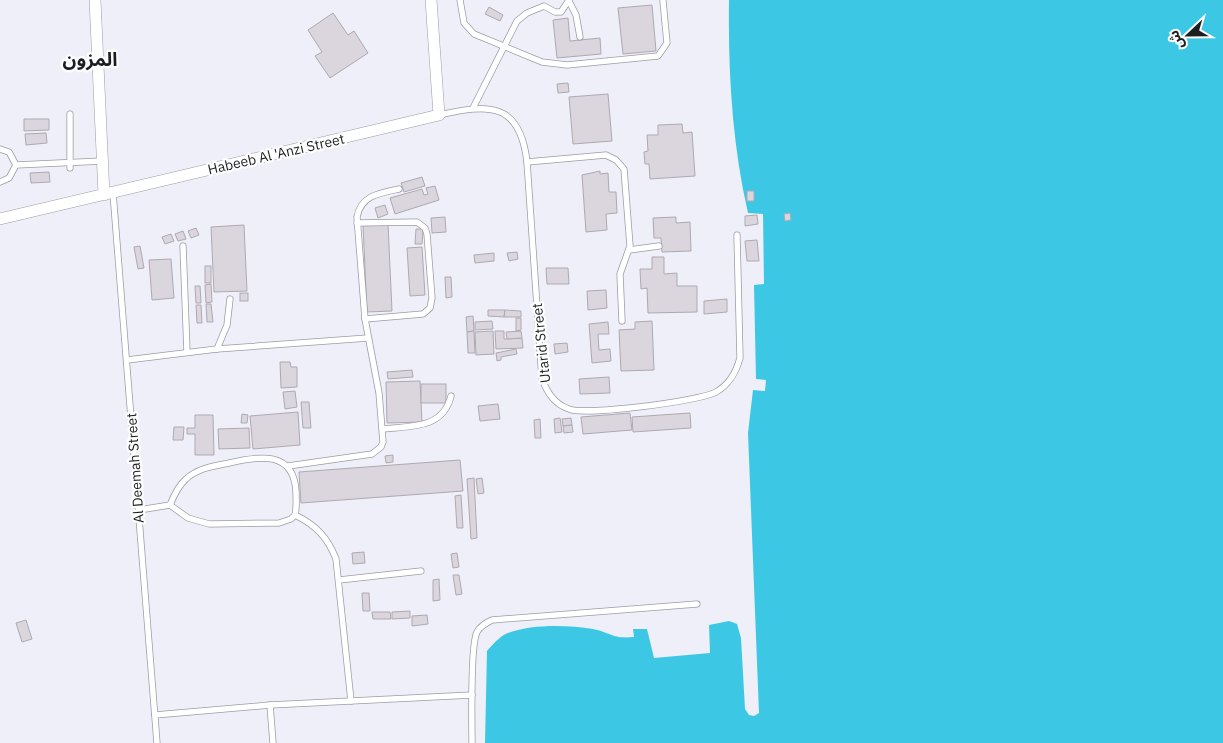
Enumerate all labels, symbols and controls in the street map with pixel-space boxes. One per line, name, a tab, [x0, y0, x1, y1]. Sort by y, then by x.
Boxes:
north arrow	[1163, 10, 1213, 60]
text: ش	[1164, 28, 1188, 52]
district label: المزون	[63, 47, 117, 71]
street label: Habeeb Al 'Anzi Street	[206, 130, 346, 178]
street label: Utarid Street	[528, 302, 554, 384]
street label: Al Deemah Street	[122, 412, 148, 524]

